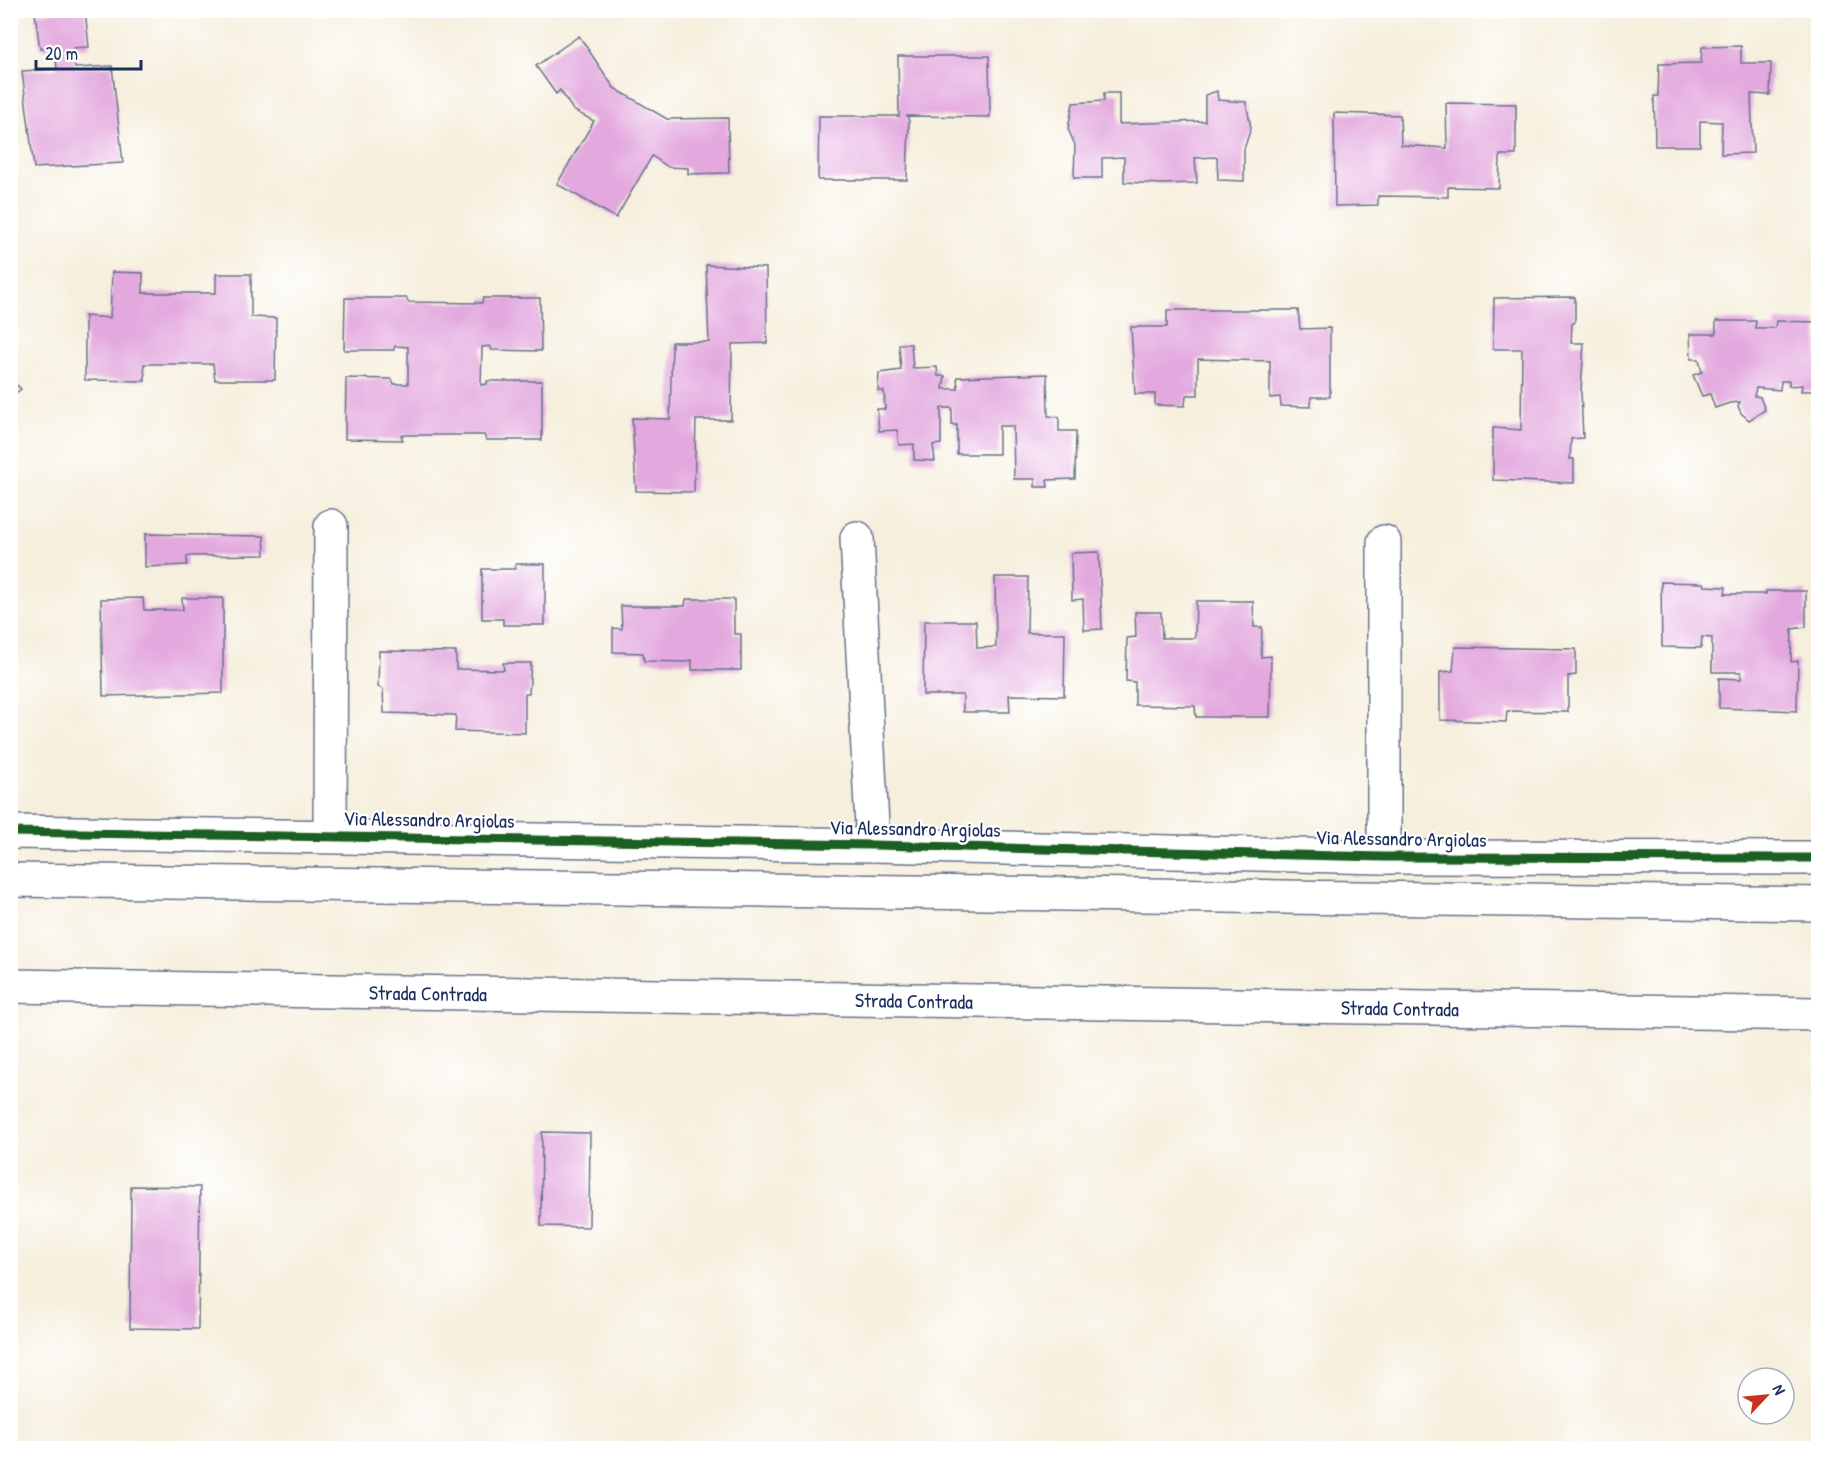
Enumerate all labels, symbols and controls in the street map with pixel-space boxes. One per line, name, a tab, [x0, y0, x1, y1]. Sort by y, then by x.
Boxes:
scale bar	[36, 33, 141, 71]
text: 20 m	[45, 41, 78, 66]
street label: Via Alessandro Argiolas	[343, 804, 515, 834]
street label: Via Alessandro Argiolas	[829, 813, 1001, 843]
street label: Via Alessandro Argiolas	[1315, 823, 1487, 853]
street label: Strada Contrada	[369, 978, 487, 1007]
street label: Strada Contrada	[855, 986, 973, 1014]
street label: Strada Contrada	[1341, 993, 1459, 1022]
north arrow	[1736, 1366, 1796, 1426]
text: N	[1768, 1381, 1791, 1399]

